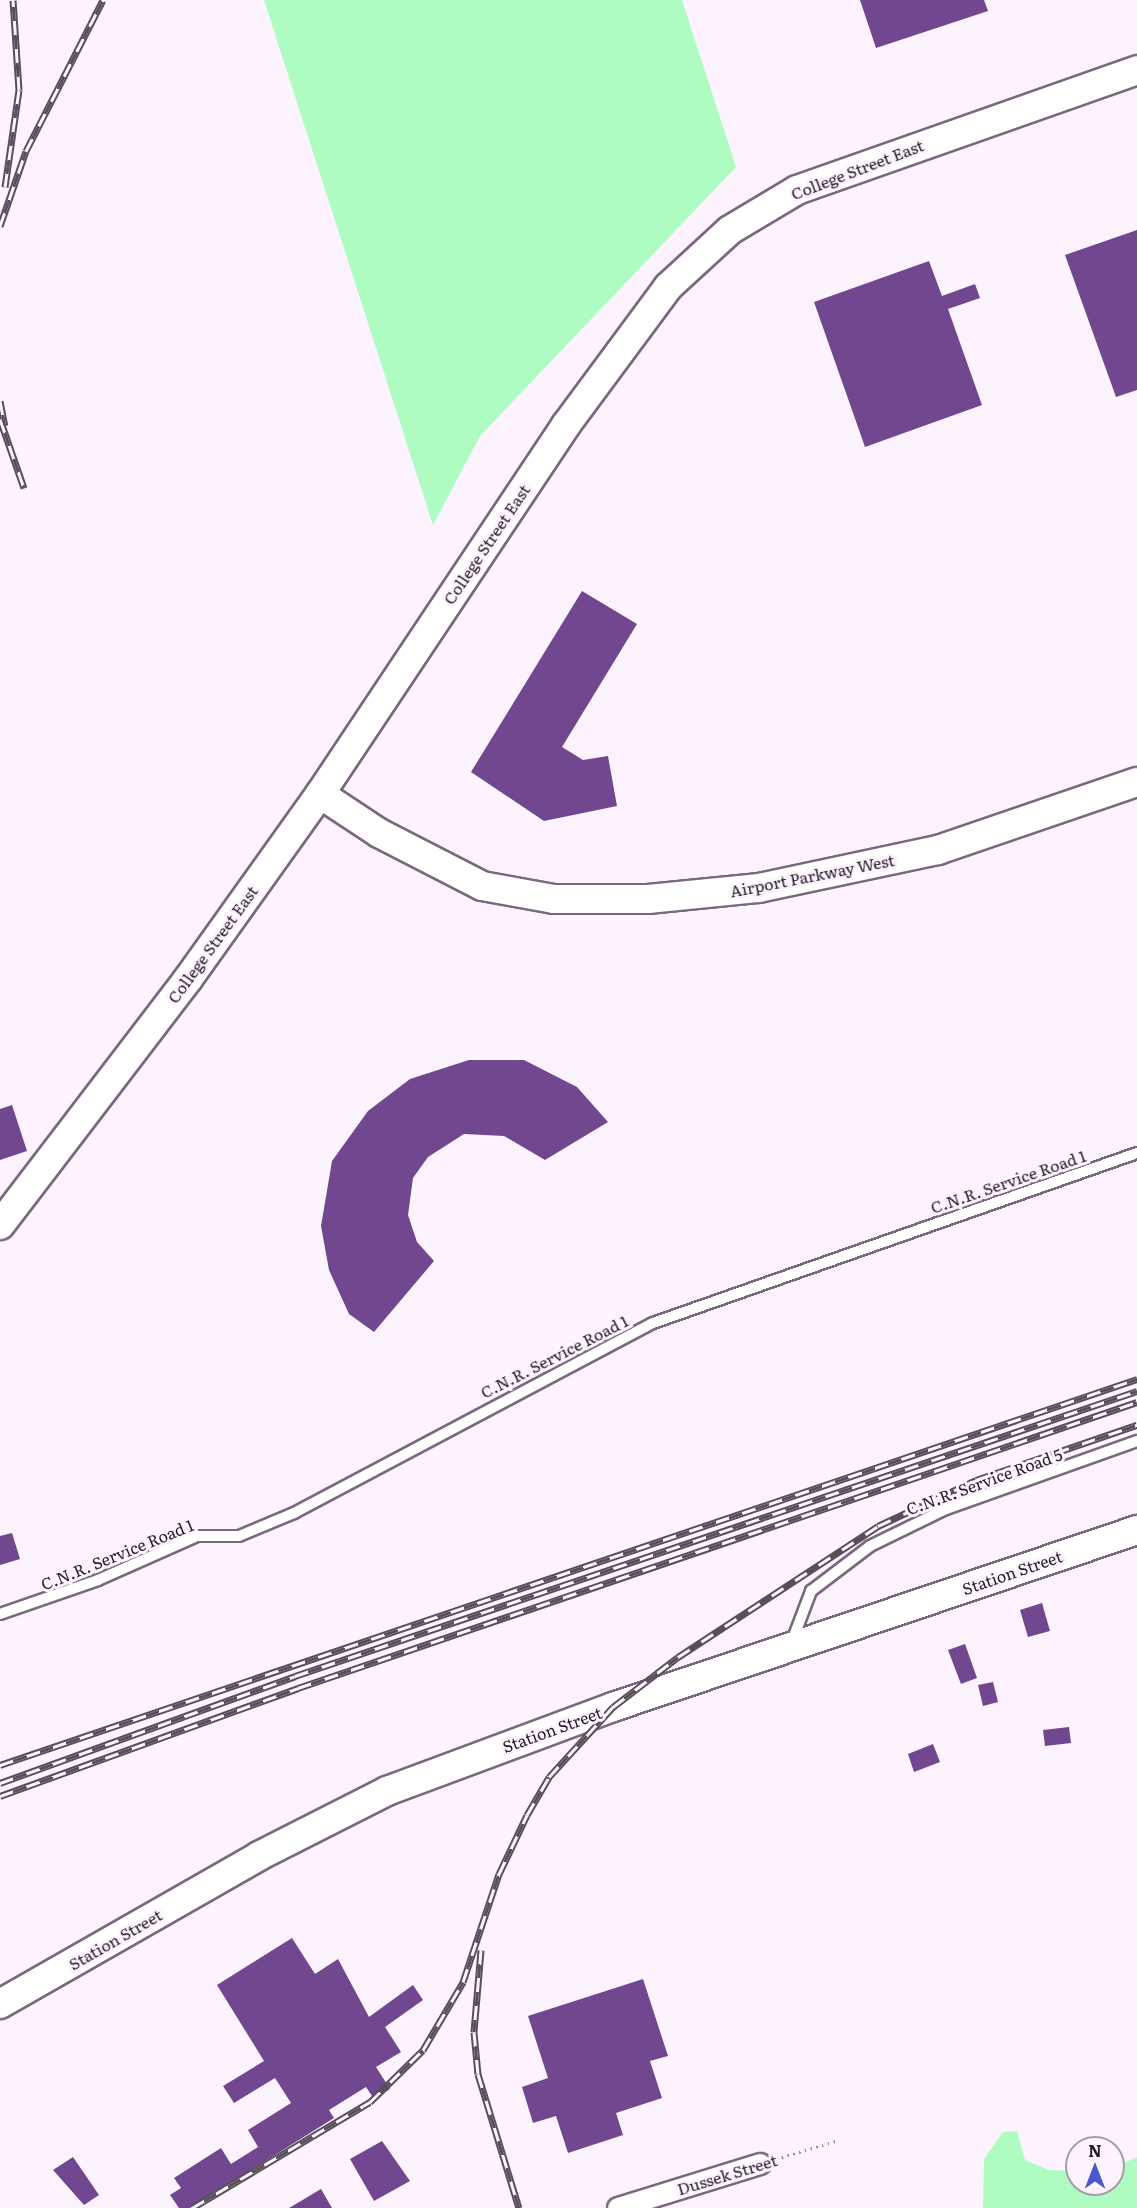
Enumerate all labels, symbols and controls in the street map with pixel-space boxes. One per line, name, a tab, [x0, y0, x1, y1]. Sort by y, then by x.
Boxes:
street label: College Street East	[788, 135, 926, 203]
street label: College Street East	[439, 480, 533, 608]
street label: Airport Parkway West	[728, 850, 896, 900]
street label: College Street East	[163, 882, 261, 1006]
street label: C.N.R. Service Road 1	[928, 1145, 1088, 1217]
street label: C.N.R. Service Road 1	[477, 1310, 631, 1402]
street label: C.N.R. Service Road 5	[903, 1444, 1065, 1518]
street label: C.N.R. Service Road 1	[38, 1515, 196, 1593]
street label: Station Street	[960, 1546, 1064, 1598]
street label: Station Street	[500, 1702, 604, 1756]
street label: Station Street	[65, 1905, 165, 1973]
north arrow	[1065, 2136, 1125, 2196]
text: N	[1088, 2138, 1102, 2162]
street label: Dussek Street	[675, 2150, 779, 2198]

